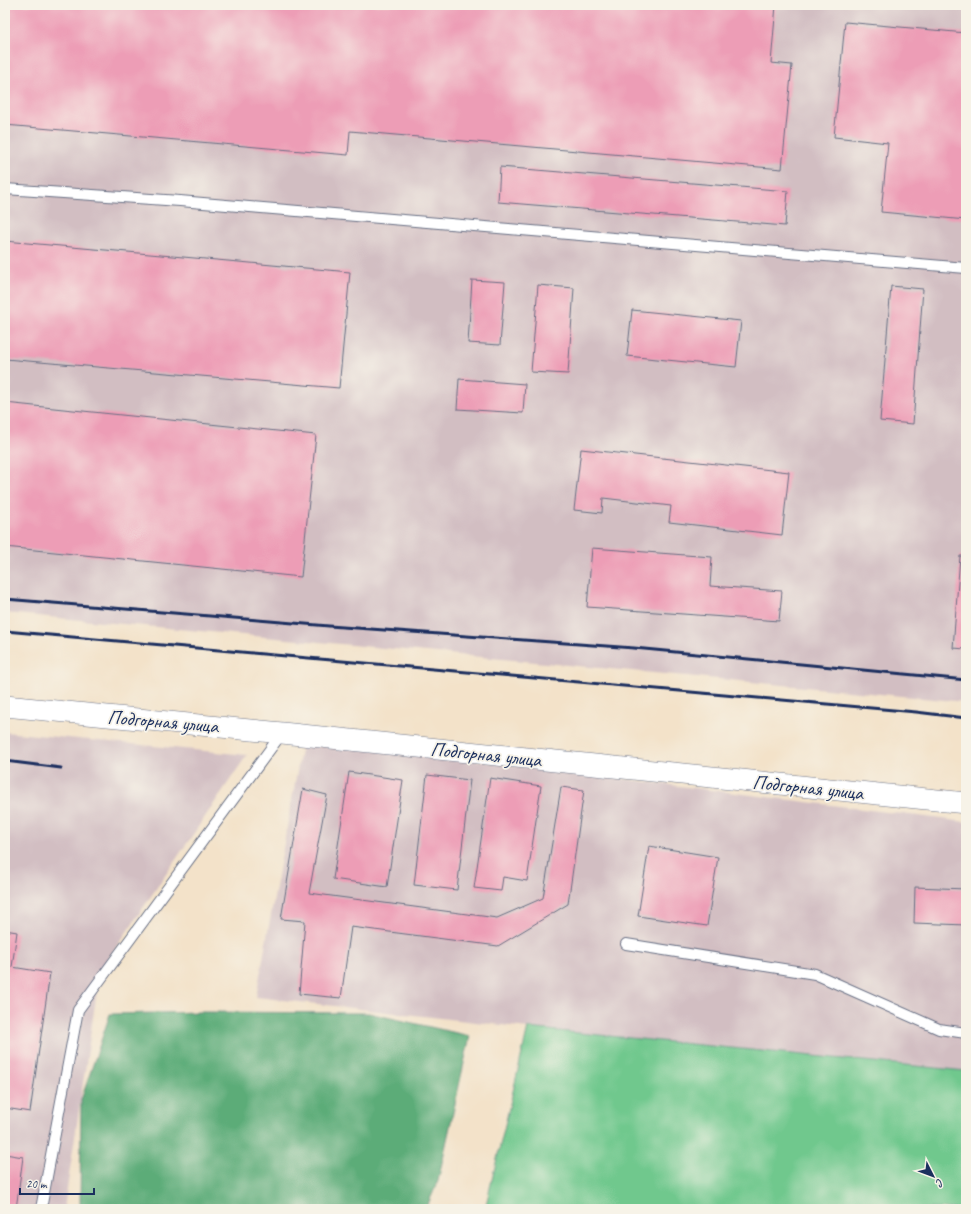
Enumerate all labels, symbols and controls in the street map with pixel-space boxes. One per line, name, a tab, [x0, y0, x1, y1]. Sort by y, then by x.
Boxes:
street label: Подгорная улица	[106, 704, 221, 739]
street label: Подгорная улица	[429, 736, 544, 773]
street label: Подгорная улица	[751, 769, 866, 806]
north arrow	[913, 1156, 953, 1196]
scale bar	[20, 1170, 94, 1196]
text: 20 m	[26, 1176, 48, 1192]
text: С	[932, 1176, 947, 1191]

